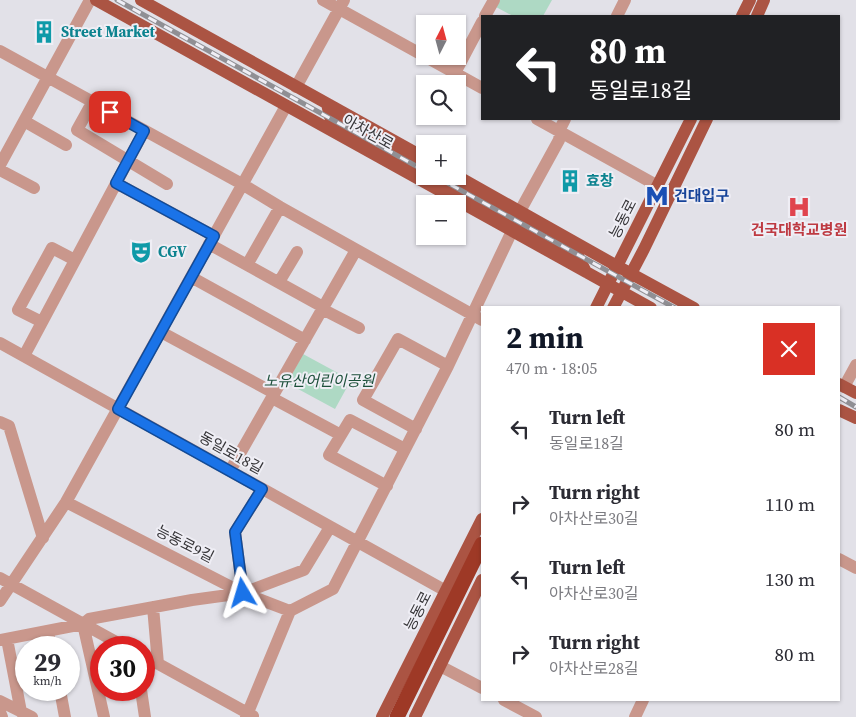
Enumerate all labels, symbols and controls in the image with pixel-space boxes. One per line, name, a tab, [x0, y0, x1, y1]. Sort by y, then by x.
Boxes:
north arrow	[416, 15, 466, 65]
map controls	[416, 15, 466, 245]
building icon: Street Market	[31, 19, 57, 45]
place label: Street Market	[61, 21, 155, 42]
text: 80 m	[589, 27, 666, 75]
icon: left	[506, 35, 571, 100]
button: search	[416, 75, 466, 125]
text: 동일로18길	[589, 75, 692, 105]
pin	[89, 91, 131, 133]
icon: arrive	[96, 98, 124, 126]
street label: 아차산로	[339, 109, 397, 154]
button: +	[416, 135, 466, 185]
building icon: 효창	[557, 168, 583, 194]
place label: 효창	[586, 170, 614, 191]
metro station icon: 건대입구	[644, 183, 670, 209]
place label: 건대입구	[674, 185, 729, 206]
hospital icon: 건국대학교병원	[786, 194, 812, 220]
button: −	[416, 195, 466, 245]
street label: 능동로	[604, 196, 641, 242]
place label: 건국대학교병원	[751, 219, 847, 240]
theatre icon: CGV	[128, 239, 154, 265]
place label: CGV	[158, 241, 187, 262]
text: 2 min	[506, 317, 584, 358]
button: close	[763, 323, 815, 375]
text: 470 m · 18:05	[506, 357, 597, 379]
park label: 노유산어린이공원	[264, 370, 375, 391]
text: Turn left	[549, 404, 625, 430]
icon: left	[506, 415, 534, 443]
text: 80 m	[774, 416, 815, 442]
street label: 동일로18길	[195, 426, 267, 479]
text: 동일로18길	[549, 432, 624, 454]
text: Turn right	[549, 479, 640, 505]
icon: right	[506, 490, 534, 518]
text: 110 m	[765, 491, 815, 517]
text: 아차산로30길	[549, 507, 639, 529]
street label: 능동로9길	[153, 520, 218, 567]
text: Turn left	[549, 554, 625, 580]
icon: left	[506, 565, 534, 593]
position arrow	[216, 566, 268, 618]
text: 130 m	[765, 566, 815, 592]
text: 아차산로30길	[549, 582, 639, 604]
street label: 능동로	[399, 588, 436, 634]
text: Turn right	[549, 629, 640, 655]
speed limit sign: 30	[90, 636, 155, 701]
icon: right	[506, 640, 534, 668]
text: 80 m	[774, 641, 815, 667]
text: 29	[34, 645, 61, 679]
text: 아차산로28길	[549, 657, 639, 679]
text: km/h	[33, 673, 62, 689]

